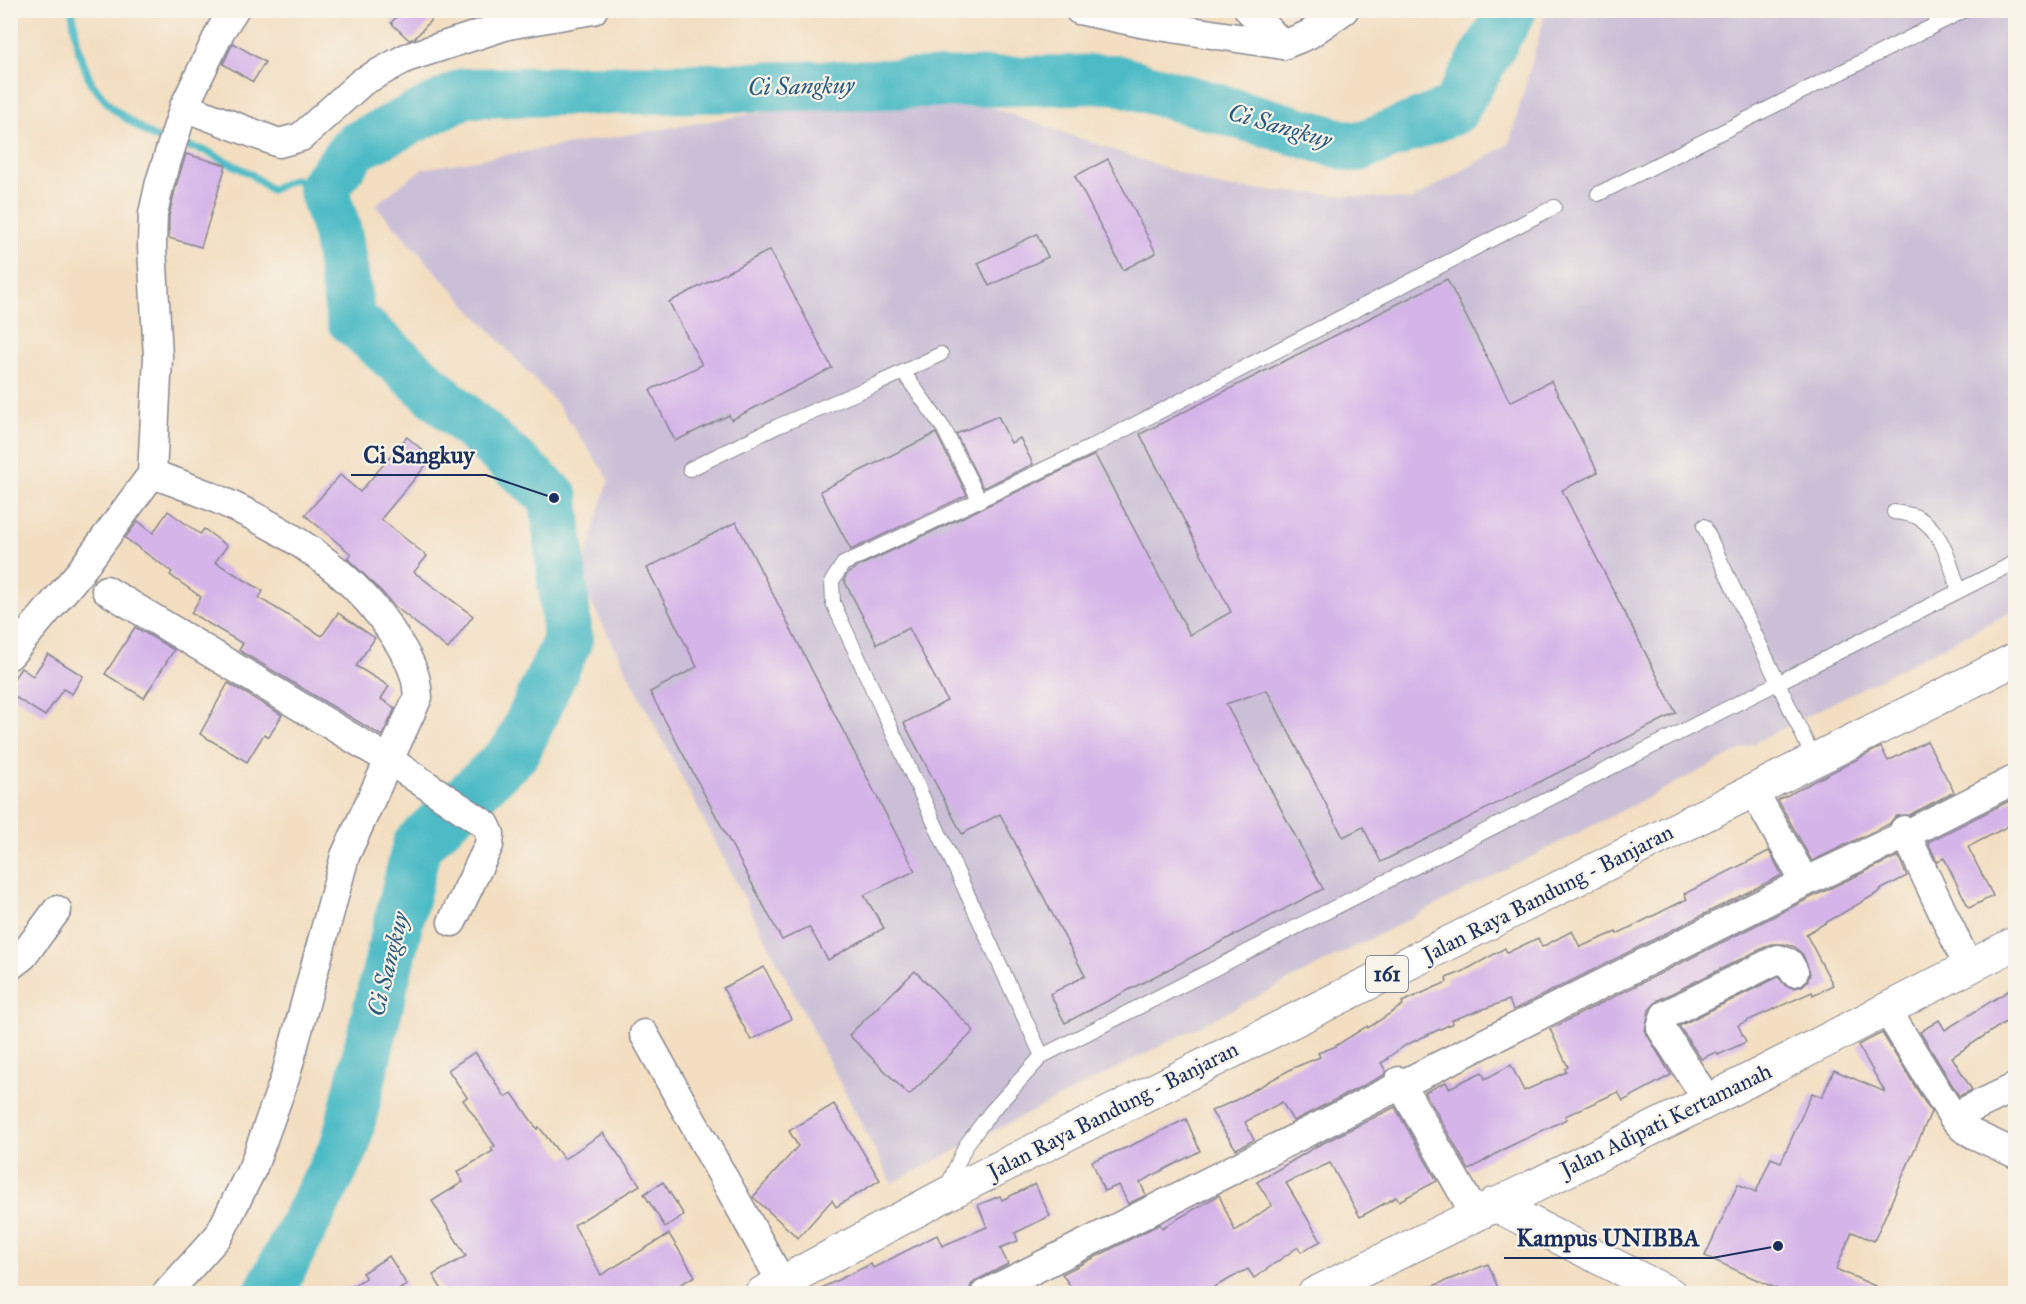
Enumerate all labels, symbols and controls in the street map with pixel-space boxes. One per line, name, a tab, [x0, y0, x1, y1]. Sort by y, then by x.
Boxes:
water label: Ci Sangkuy	[748, 70, 856, 102]
water label: Ci Sangkuy	[1225, 97, 1336, 155]
callout: Ci Sangkuy	[351, 433, 486, 475]
text: Ci Sangkuy	[363, 440, 476, 470]
street label: Jalan Raya Bandung - Banjaran	[1417, 818, 1678, 969]
water label: Ci Sangkuy	[361, 908, 416, 1019]
road number: 161	[1366, 956, 1408, 992]
street label: Jalan Raya Bandung - Banjaran	[982, 1035, 1243, 1186]
street label: Jalan Adipati Kertamanah	[1554, 1057, 1776, 1184]
callout: Kampus UNIBBA	[1504, 1216, 1712, 1258]
text: Kampus UNIBBA	[1516, 1223, 1701, 1253]

